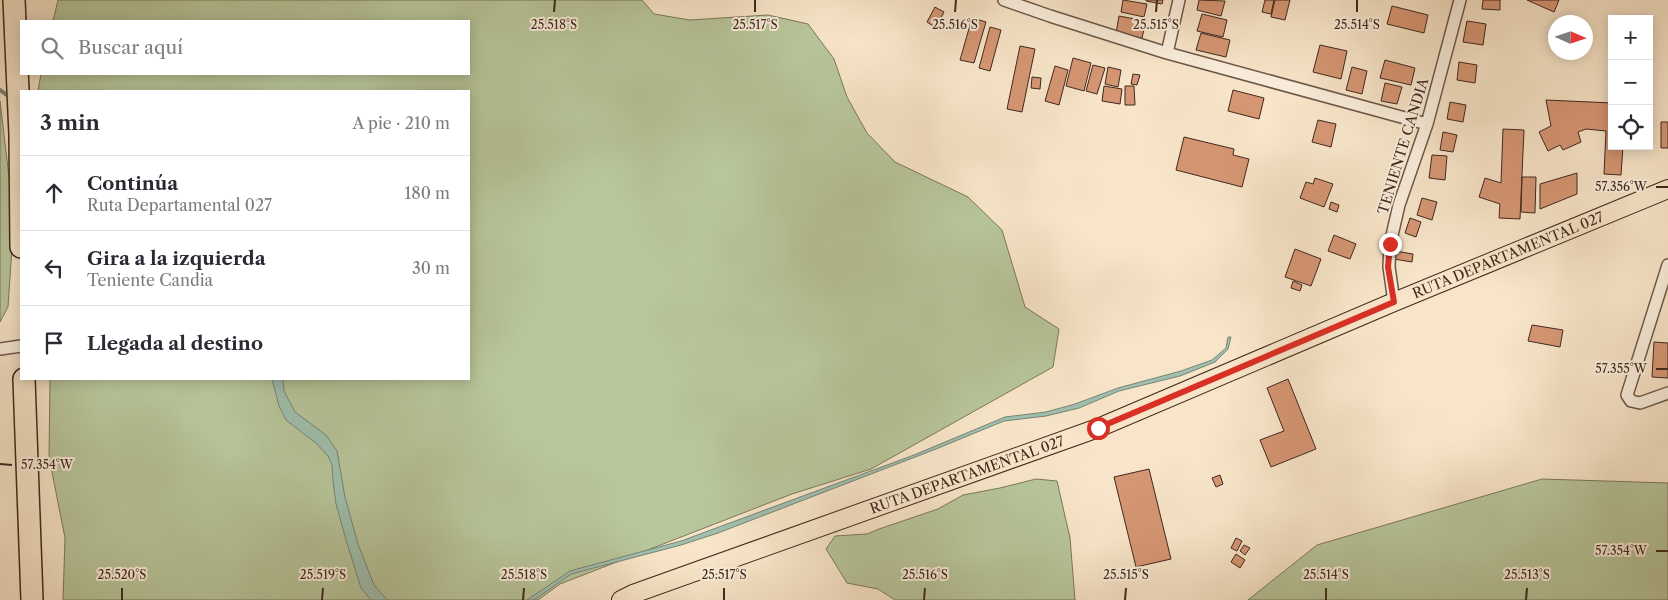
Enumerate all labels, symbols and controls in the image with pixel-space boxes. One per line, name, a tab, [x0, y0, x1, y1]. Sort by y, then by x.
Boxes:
north arrow	[1548, 15, 1593, 60]
map controls	[1608, 15, 1653, 150]
button: +	[1608, 15, 1653, 60]
text: 25.518°S	[531, 17, 577, 32]
text: 25.517°S	[732, 17, 778, 32]
text: 25.516°S	[932, 17, 978, 32]
text: 25.515°S	[1133, 17, 1179, 32]
text: 25.514°S	[1334, 17, 1380, 32]
search box	[20, 20, 470, 75]
icon: search	[38, 34, 66, 62]
text: Buscar aquí	[78, 36, 183, 59]
button: −	[1608, 60, 1653, 105]
street label: TENIENTE CANDIA	[1374, 75, 1432, 216]
button: locate	[1608, 105, 1653, 150]
text: 3 min	[40, 110, 100, 135]
text: A pie · 210 m	[353, 113, 450, 133]
text: Continúa	[87, 172, 178, 195]
icon: ahead	[40, 179, 68, 207]
text: 57.356°W	[1595, 179, 1648, 194]
text: 180 m	[404, 183, 450, 203]
text: Ruta Departamental 027	[87, 195, 272, 215]
street label: RUTA DEPARTAMENTAL 027	[1410, 208, 1606, 302]
route end	[1379, 233, 1402, 256]
text: Gira a la izquierda	[87, 247, 266, 270]
icon: left	[40, 254, 68, 282]
text: 30 m	[412, 258, 450, 278]
text: Teniente Candia	[87, 270, 213, 290]
icon: arrive	[40, 329, 68, 357]
text: Llegada al destino	[87, 332, 263, 355]
text: 57.355°W	[1595, 361, 1648, 376]
route start	[1087, 417, 1110, 440]
street label: RUTA DEPARTAMENTAL 027	[867, 432, 1067, 518]
text: 57.354°W	[21, 457, 74, 472]
text: 57.354°W	[1595, 543, 1648, 558]
text: 25.520°S	[98, 567, 146, 582]
text: 25.519°S	[300, 567, 346, 582]
text: 25.518°S	[501, 567, 547, 582]
text: 25.517°S	[701, 567, 747, 582]
text: 25.516°S	[902, 567, 948, 582]
text: 25.515°S	[1103, 567, 1149, 582]
text: 25.514°S	[1303, 567, 1349, 582]
text: 25.513°S	[1504, 567, 1550, 582]

